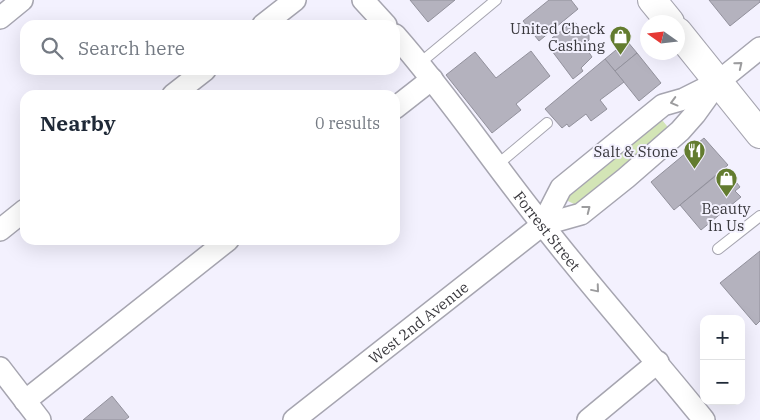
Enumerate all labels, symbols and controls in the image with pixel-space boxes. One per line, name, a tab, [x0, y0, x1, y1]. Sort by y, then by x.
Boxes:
north arrow	[640, 15, 685, 60]
place label: United Check Cashing	[510, 19, 605, 55]
search box	[20, 20, 400, 75]
shop icon: United Check Cashing	[609, 25, 633, 56]
icon: search	[38, 34, 66, 62]
text: Search here	[78, 36, 185, 60]
one-way arrow	[733, 63, 742, 71]
one-way arrow	[669, 96, 678, 107]
text: Nearby	[40, 109, 116, 137]
text: 0 results	[315, 113, 380, 133]
restaurant icon: Salt & Stone	[682, 139, 706, 170]
place label: Salt & Stone	[593, 142, 678, 161]
shop icon: Beauty In Us	[714, 167, 738, 198]
street label: Forrest Street	[510, 187, 585, 274]
place label: Beauty In Us	[702, 199, 750, 235]
one-way arrow	[581, 206, 590, 214]
street label: West 2nd Avenue	[364, 277, 472, 367]
one-way arrow	[590, 283, 599, 292]
map controls	[700, 315, 745, 405]
button: +	[700, 315, 745, 360]
button: −	[700, 360, 745, 405]

